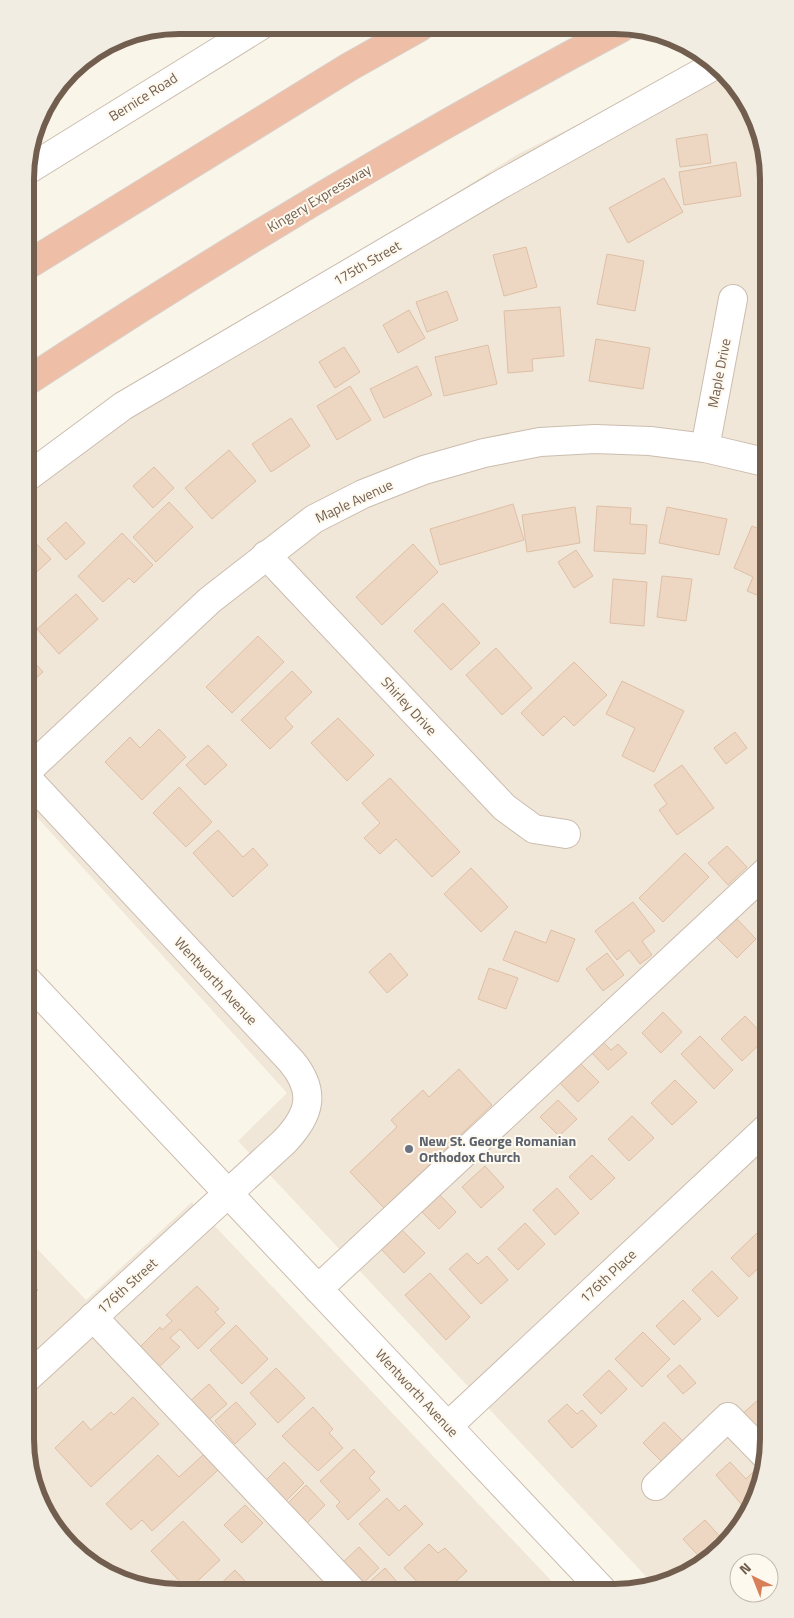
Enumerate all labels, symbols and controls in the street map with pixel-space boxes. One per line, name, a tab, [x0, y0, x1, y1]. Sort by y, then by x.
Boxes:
street label: Bernice Road	[104, 67, 181, 126]
street label: Kingery Expressway	[263, 158, 375, 237]
street label: 175th Street	[329, 235, 405, 290]
street label: Maple Drive	[702, 336, 736, 409]
street label: Maple Avenue	[312, 473, 396, 528]
street label: Shirley Drive	[377, 672, 442, 740]
street label: Wentworth Avenue	[170, 932, 263, 1029]
place label: New St. George Romanian Orthodox Church	[419, 1130, 576, 1167]
marker: New St. George Romanian Orthodox Church	[403, 1143, 415, 1155]
street label: 176th Place	[575, 1244, 641, 1307]
street label: 176th Street	[92, 1253, 162, 1319]
street label: Wentworth Avenue	[371, 1344, 464, 1441]
north arrow	[729, 1553, 779, 1603]
text: N	[734, 1557, 756, 1579]

